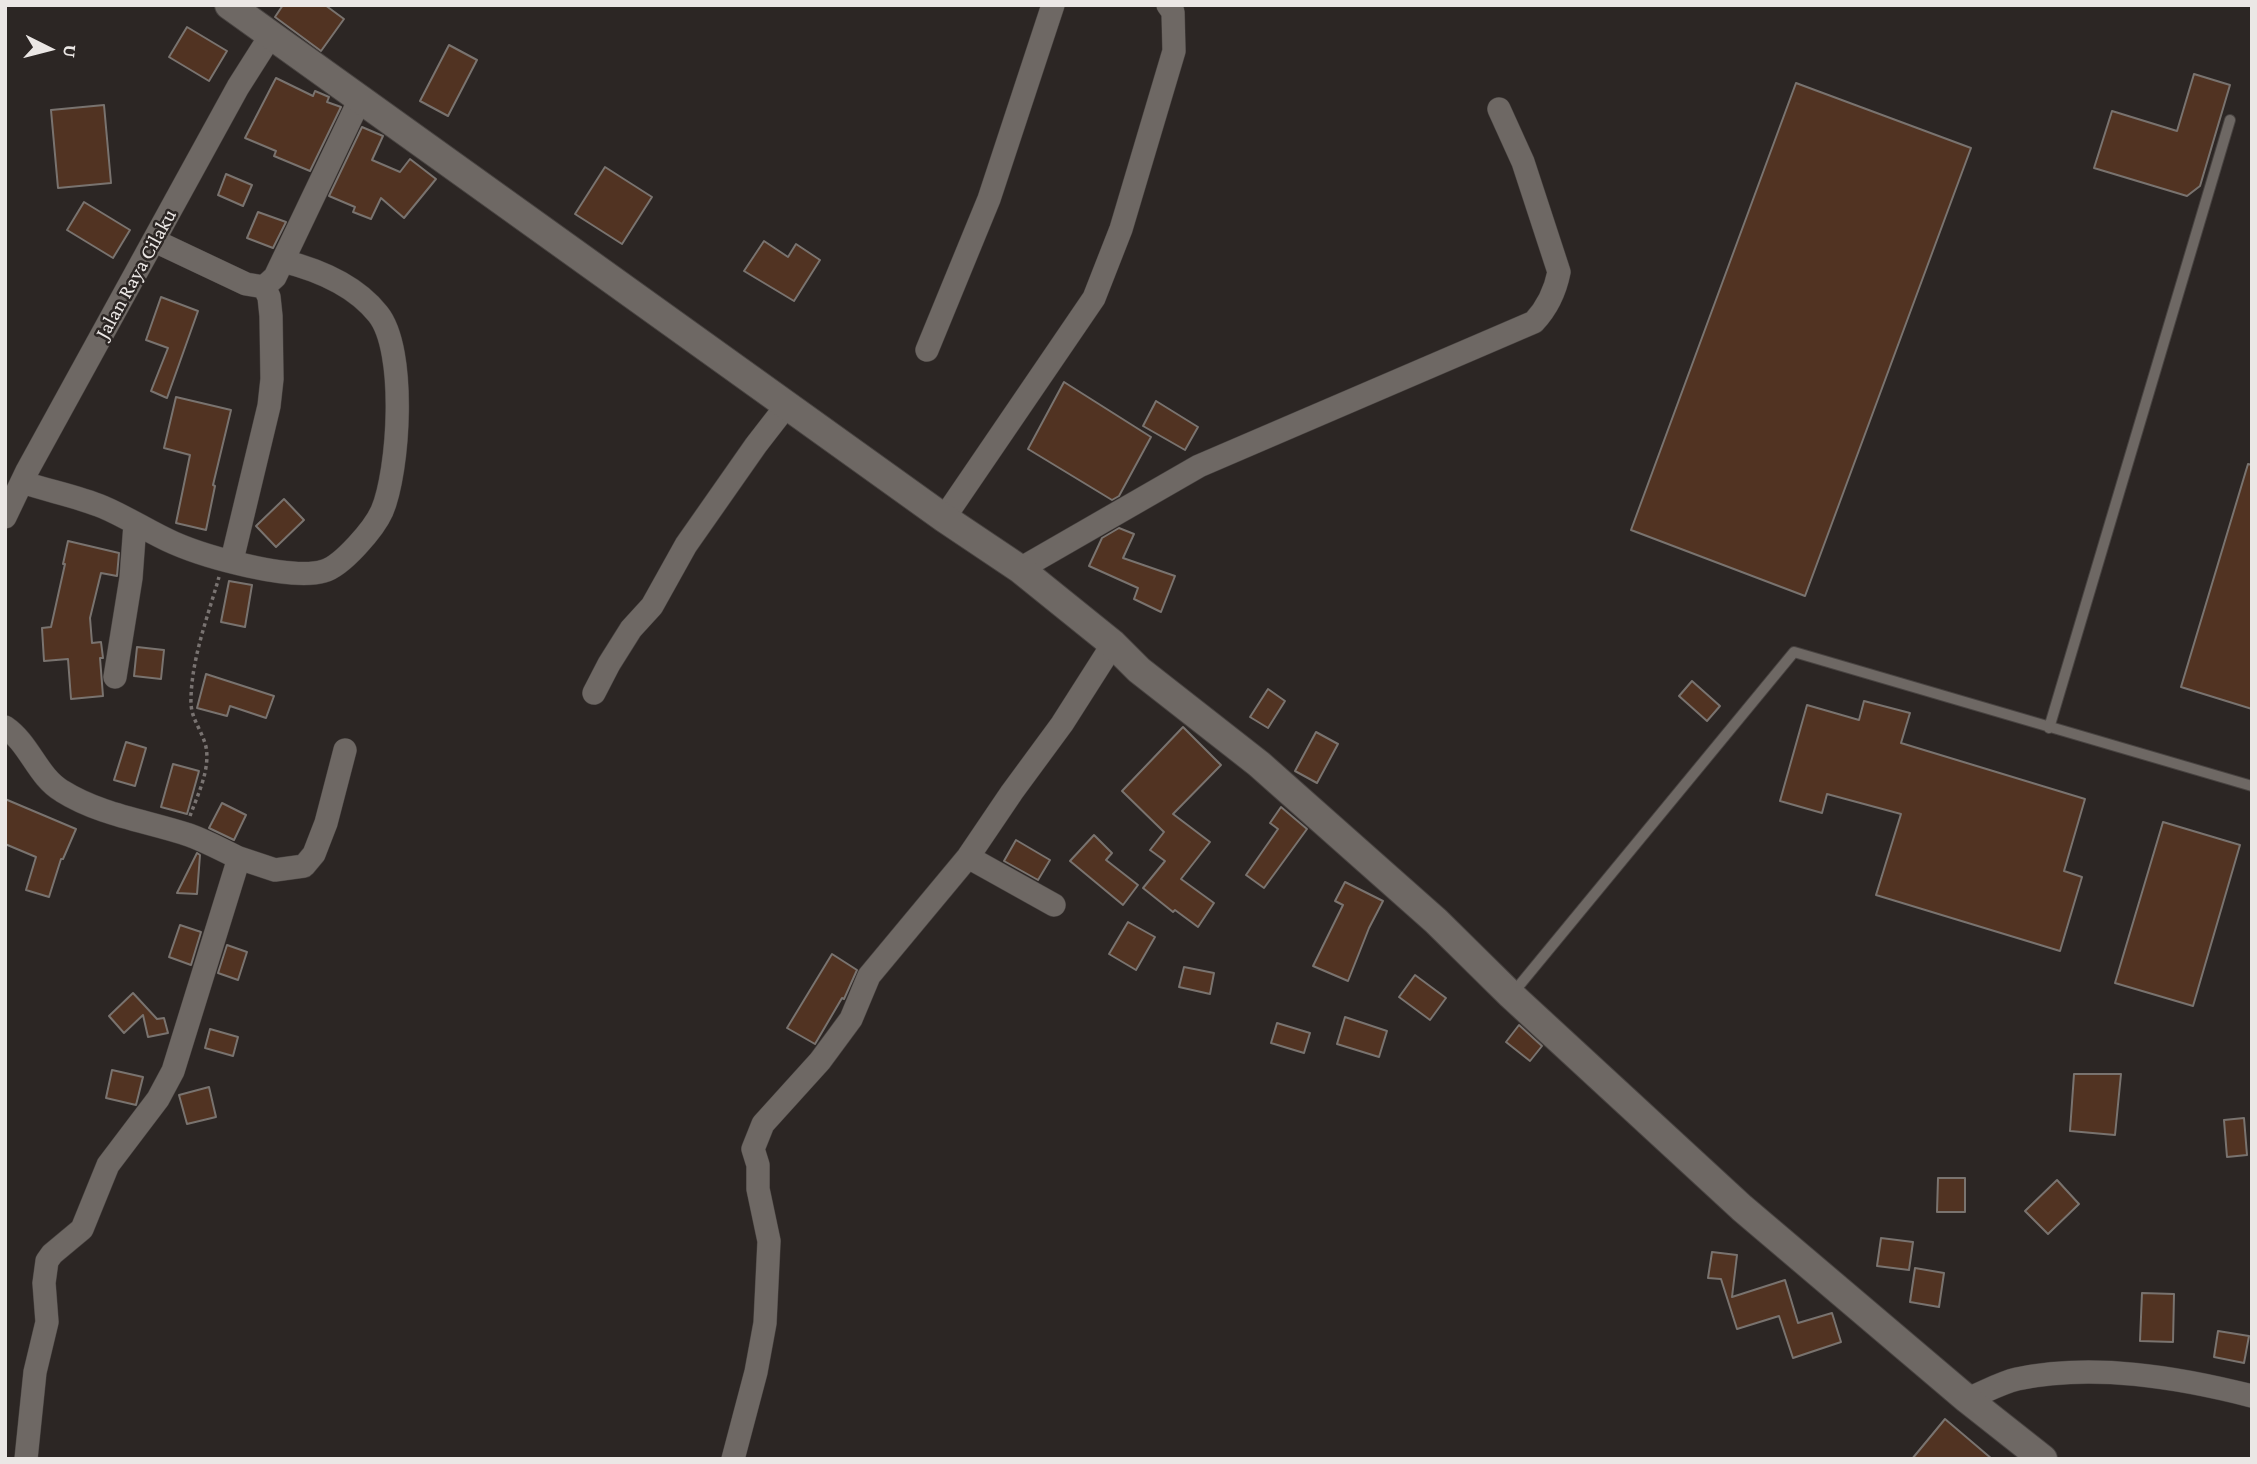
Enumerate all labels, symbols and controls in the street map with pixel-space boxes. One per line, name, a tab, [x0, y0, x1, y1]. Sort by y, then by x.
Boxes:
north arrow	[14, 14, 84, 84]
text: U	[59, 44, 82, 59]
street label: Jalan Raya Cilaku	[90, 205, 182, 343]

